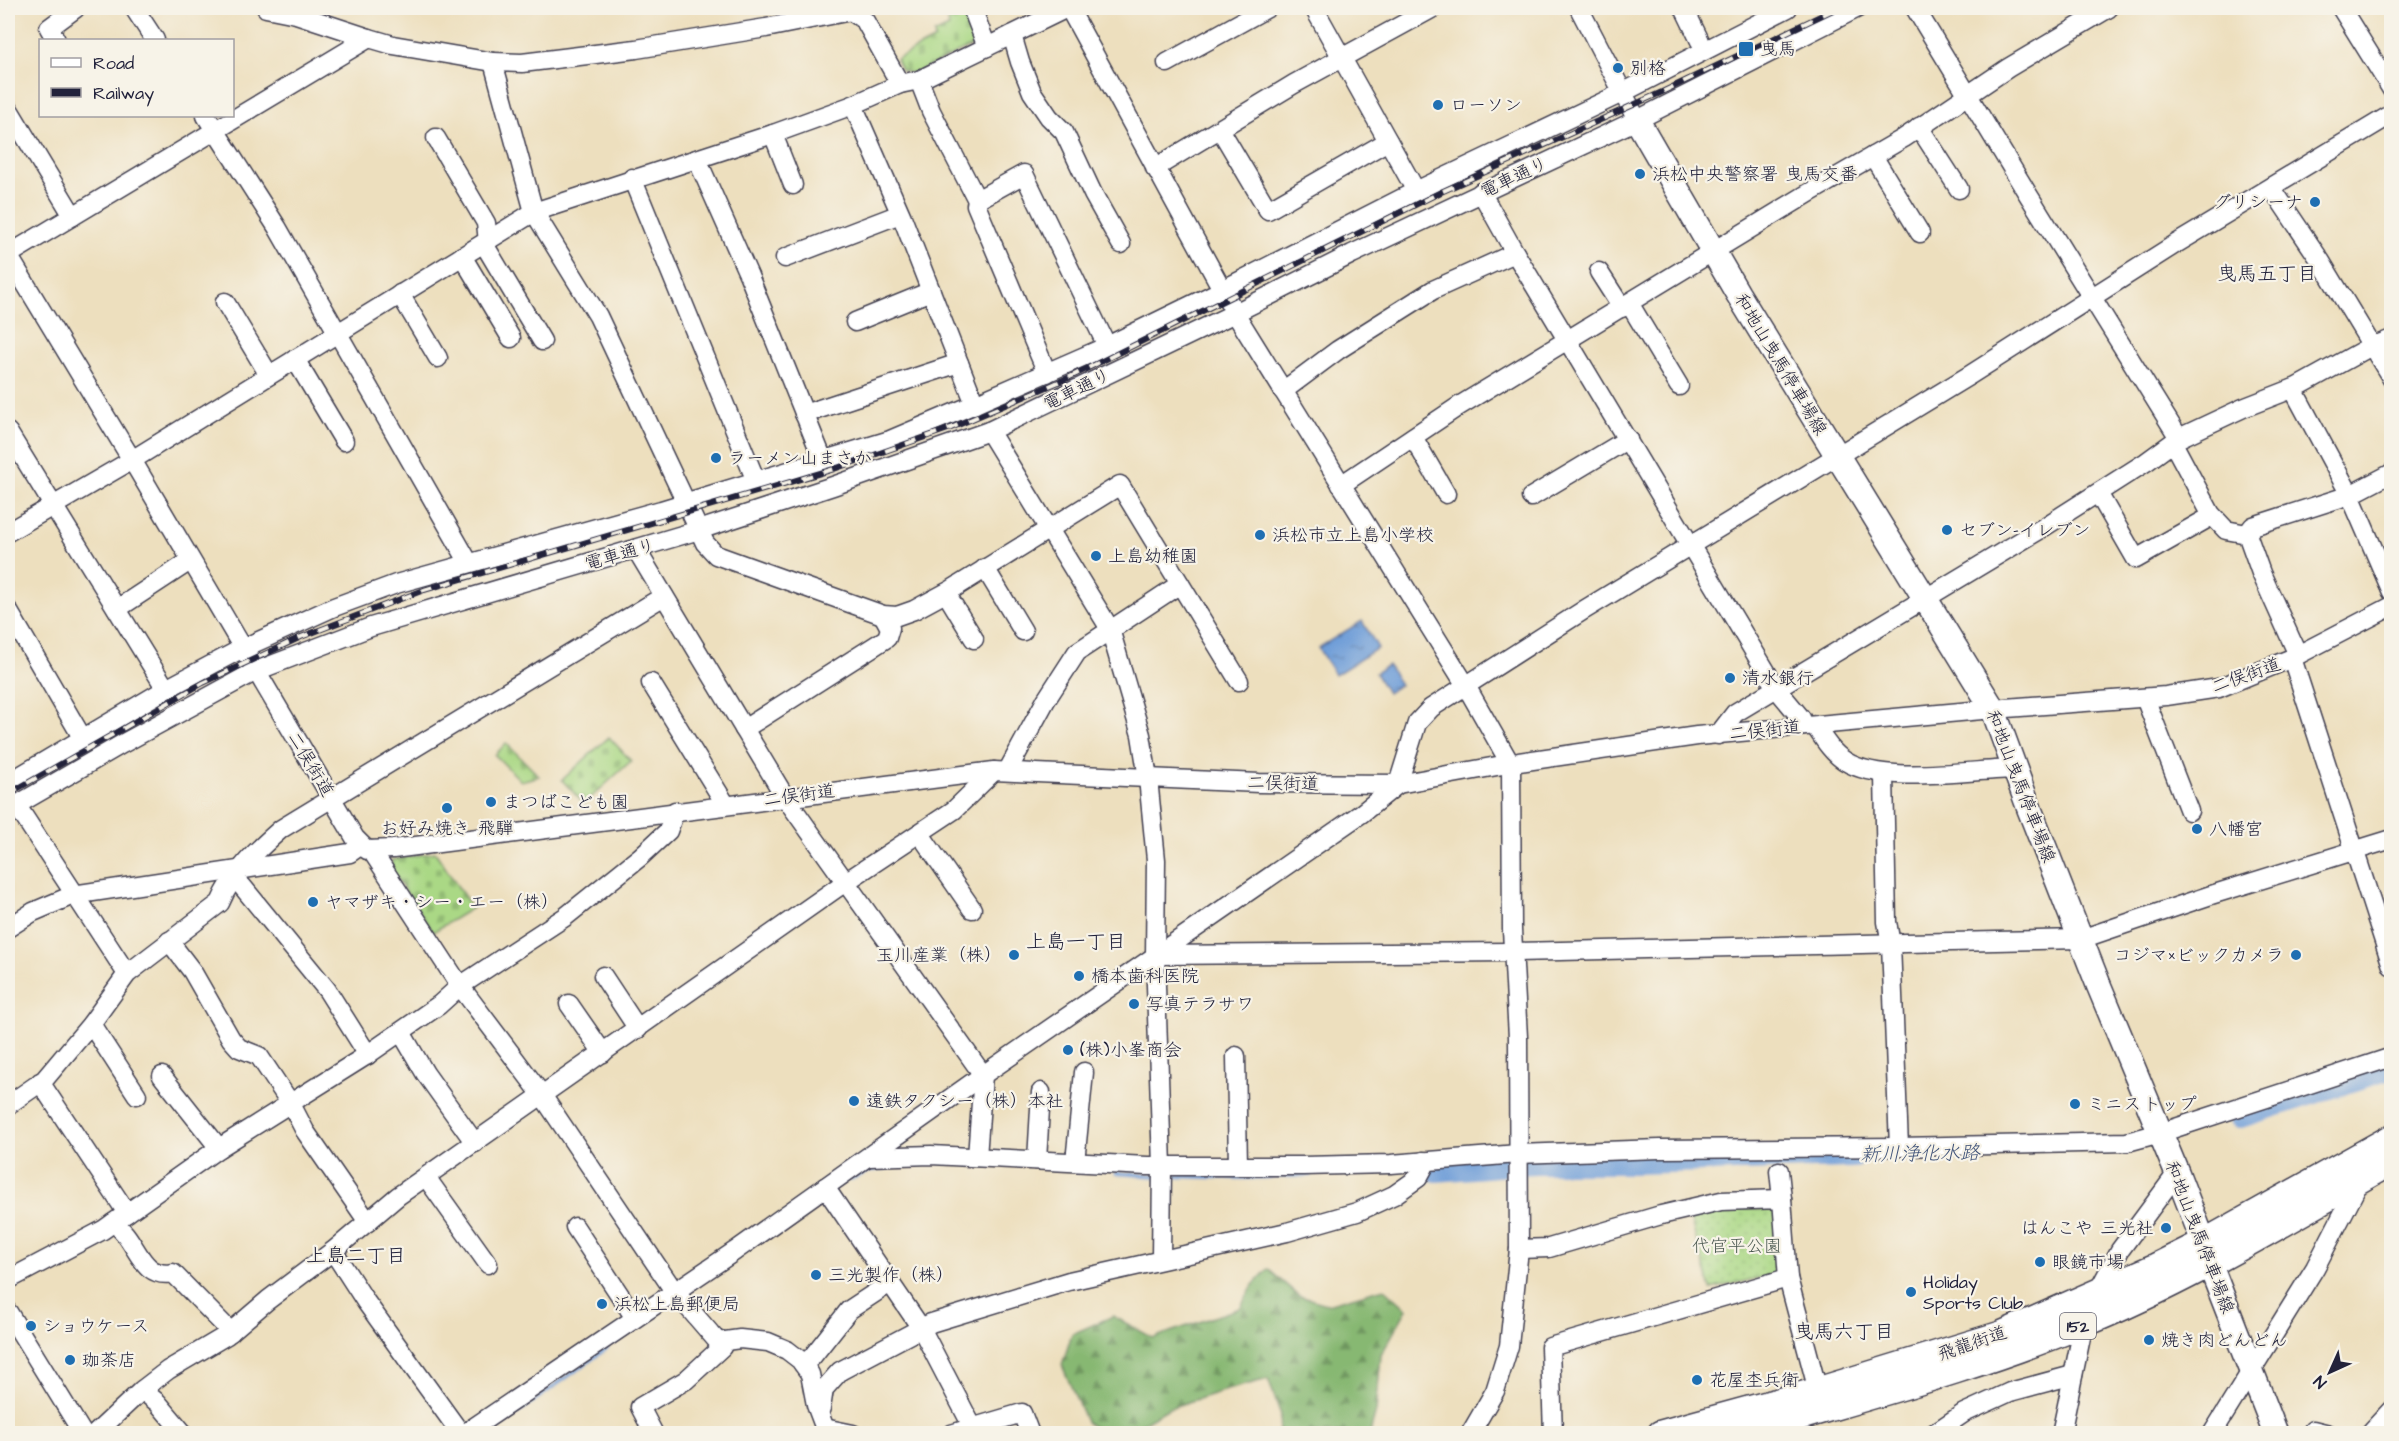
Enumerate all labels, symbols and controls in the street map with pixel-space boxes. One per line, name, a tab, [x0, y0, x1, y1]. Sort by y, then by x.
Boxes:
place label: 曳馬	[1760, 37, 1796, 62]
legend	[39, 39, 234, 117]
marker: 曳馬	[1737, 40, 1755, 58]
text: Road	[93, 51, 134, 76]
place label: 別格	[1630, 56, 1666, 81]
marker: 別格	[1611, 61, 1625, 75]
text: Railway	[93, 81, 154, 107]
place label: ローソン	[1450, 93, 1522, 118]
marker: ローソン	[1431, 98, 1445, 112]
street label: 電車通り	[1476, 151, 1552, 204]
place label: 浜松中央警察署 曳馬交番	[1652, 162, 1857, 187]
marker: 浜松中央警察署 曳馬交番	[1633, 167, 1647, 181]
place label: グリシーナ	[2213, 190, 2303, 215]
marker: グリシーナ	[2308, 195, 2322, 209]
district label: 曳馬五丁目	[2217, 260, 2317, 288]
street label: 和地山曳馬停車場線	[1728, 288, 1833, 440]
street label: 電車通り	[1039, 362, 1115, 416]
place label: ラーメン山まさか	[728, 446, 872, 471]
marker: ラーメン山まさか	[709, 451, 723, 465]
place label: セブン-イレブン	[1959, 518, 2091, 543]
place label: 浜松市立上島小学校	[1272, 523, 1434, 548]
marker: セブン-イレブン	[1940, 523, 1954, 537]
marker: 浜松市立上島小学校	[1253, 528, 1267, 542]
street label: 電車通り	[582, 533, 658, 576]
place label: 上島幼稚園	[1108, 544, 1198, 569]
marker: 上島幼稚園	[1089, 549, 1103, 563]
street label: 二俣街道	[2208, 651, 2284, 700]
place label: 清水銀行	[1742, 666, 1814, 691]
marker: 清水銀行	[1723, 671, 1737, 685]
street label: 和地山曳馬停車場線	[1980, 706, 2061, 866]
street label: 二俣街道	[1728, 714, 1802, 747]
street label: 二俣街道	[281, 727, 340, 802]
street label: 二俣街道	[1247, 770, 1319, 797]
street label: 二俣街道	[762, 778, 836, 813]
place label: まつばこども園	[503, 790, 629, 815]
marker: まつばこども園	[484, 795, 498, 809]
marker: お好み焼き 飛騨	[440, 801, 454, 815]
place label: お好み焼き 飛騨	[380, 816, 514, 841]
place label: 八幡宮	[2209, 817, 2263, 842]
marker: 八幡宮	[2190, 822, 2204, 836]
place label: ヤマザキ・シー・エー（株）	[325, 890, 559, 915]
marker: ヤマザキ・シー・エー（株）	[306, 895, 320, 909]
district label: 上島一丁目	[1026, 928, 1126, 956]
place label: 玉川産業（株）	[876, 943, 1002, 968]
place label: コジマ×ビックカメラ	[2114, 943, 2284, 968]
marker: 玉川産業（株）	[1007, 948, 1021, 962]
marker: コジマ×ビックカメラ	[2289, 948, 2303, 962]
place label: 橋本歯科医院	[1091, 964, 1199, 989]
marker: 橋本歯科医院	[1072, 969, 1086, 983]
place label: 写真テラサワ	[1146, 992, 1254, 1017]
marker: 写真テラサワ	[1127, 997, 1141, 1011]
place label: (株)小峯商会	[1080, 1038, 1182, 1063]
marker: (株)小峯商会	[1061, 1043, 1075, 1057]
place label: 遠鉄タクシー（株）本社	[866, 1089, 1064, 1114]
place label: ミニストップ	[2087, 1092, 2197, 1117]
marker: 遠鉄タクシー（株）本社	[847, 1094, 861, 1108]
marker: ミニストップ	[2068, 1097, 2082, 1111]
water label: 新川浄化水路	[1860, 1139, 1981, 1169]
street label: 和地山曳馬停車場線	[2159, 1157, 2240, 1317]
place label: はんこや 三光社	[2021, 1216, 2154, 1241]
marker: はんこや 三光社	[2159, 1221, 2173, 1235]
park label: 代官平公園	[1692, 1234, 1782, 1259]
district label: 上島二丁目	[306, 1242, 406, 1270]
place label: 眼鏡市場	[2052, 1250, 2124, 1275]
marker: 眼鏡市場	[2033, 1255, 2047, 1269]
place label: 三光製作（株）	[828, 1263, 954, 1288]
marker: 三光製作（株）	[809, 1268, 823, 1282]
place label: Holiday Sports Club	[1923, 1270, 2023, 1316]
marker: Holiday Sports Club	[1904, 1285, 1918, 1299]
place label: 浜松上島郵便局	[614, 1292, 740, 1317]
marker: 浜松上島郵便局	[595, 1297, 609, 1311]
road number: 152	[2060, 1313, 2096, 1339]
place label: ショウケース	[43, 1314, 149, 1339]
district label: 曳馬六丁目	[1794, 1318, 1894, 1346]
marker: ショウケース	[24, 1319, 38, 1333]
street label: 飛龍街道	[1934, 1320, 2010, 1367]
place label: 焼き肉どんどん	[2161, 1328, 2288, 1353]
marker: 焼き肉どんどん	[2142, 1333, 2156, 1347]
north arrow	[2300, 1342, 2360, 1402]
place label: 珈茶店	[82, 1348, 136, 1373]
marker: 珈茶店	[63, 1353, 77, 1367]
place label: 花屋杢兵衛	[1709, 1368, 1799, 1393]
text: N	[2309, 1371, 2331, 1393]
marker: 花屋杢兵衛	[1690, 1373, 1704, 1387]

